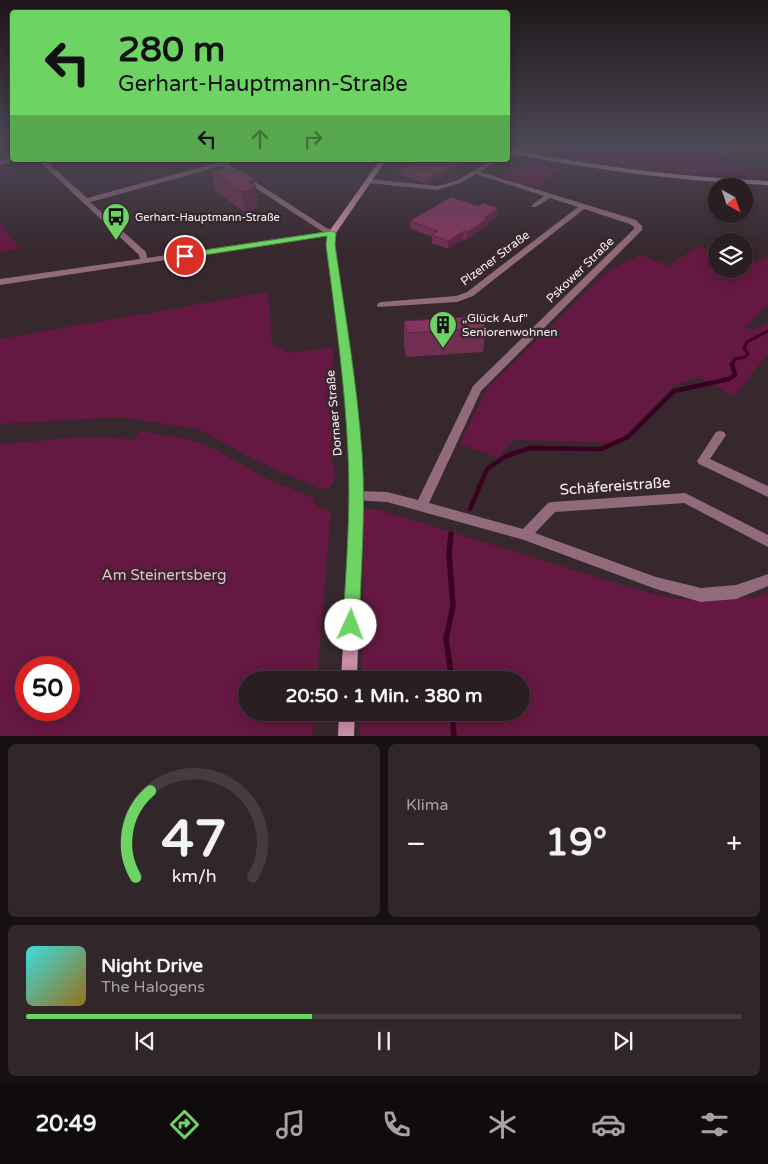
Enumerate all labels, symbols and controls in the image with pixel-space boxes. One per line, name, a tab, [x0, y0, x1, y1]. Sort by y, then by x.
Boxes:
text: 280 m	[118, 29, 225, 71]
icon: left	[35, 30, 100, 95]
text: Gerhart-Hauptmann-Straße	[118, 71, 408, 97]
icon: left	[193, 125, 221, 153]
icon: ahead	[246, 125, 274, 153]
icon: right	[299, 125, 327, 153]
north arrow	[708, 178, 752, 222]
map controls	[708, 178, 753, 278]
bus stop icon: Gerhart-Hauptmann-Straße	[101, 202, 131, 241]
place label: Gerhart-Hauptmann-Straße	[135, 211, 280, 224]
street label: Plzener Straße	[458, 227, 532, 288]
button: layers	[708, 233, 753, 278]
street label: Pskower Straße	[543, 234, 617, 306]
pin	[164, 235, 206, 277]
icon: arrive	[171, 242, 199, 270]
building icon: „Glück Auf" Seniorenwohnen	[428, 310, 458, 349]
place label: „Glück Auf" Seniorenwohnen	[462, 311, 558, 339]
street label: Dornaer Straße	[323, 369, 345, 457]
street label: Schäfereistraße	[559, 473, 671, 499]
park label: Am Steinertsberg	[102, 566, 226, 584]
position arrow	[324, 598, 376, 650]
speed limit sign: 50	[15, 656, 80, 721]
text: 20:50 · 1 Min. · 380 m	[286, 685, 482, 707]
text: Klima	[406, 795, 448, 815]
text: 47	[161, 808, 227, 871]
text: 19°	[545, 820, 607, 866]
text: −	[406, 827, 426, 861]
text: +	[726, 827, 742, 861]
text: km/h	[172, 866, 216, 887]
text: Night Drive	[101, 955, 203, 977]
text: The Halogens	[101, 977, 205, 997]
icon: previous	[131, 1027, 159, 1055]
icon: pause	[370, 1027, 398, 1055]
icon: next	[609, 1027, 637, 1055]
icon: directions	[167, 1107, 202, 1142]
icon: music	[273, 1107, 308, 1142]
icon: phone	[379, 1107, 414, 1142]
icon: climate	[485, 1107, 520, 1142]
icon: car	[591, 1107, 626, 1142]
icon: filters	[697, 1107, 732, 1142]
text: 20:49	[36, 1111, 96, 1137]

